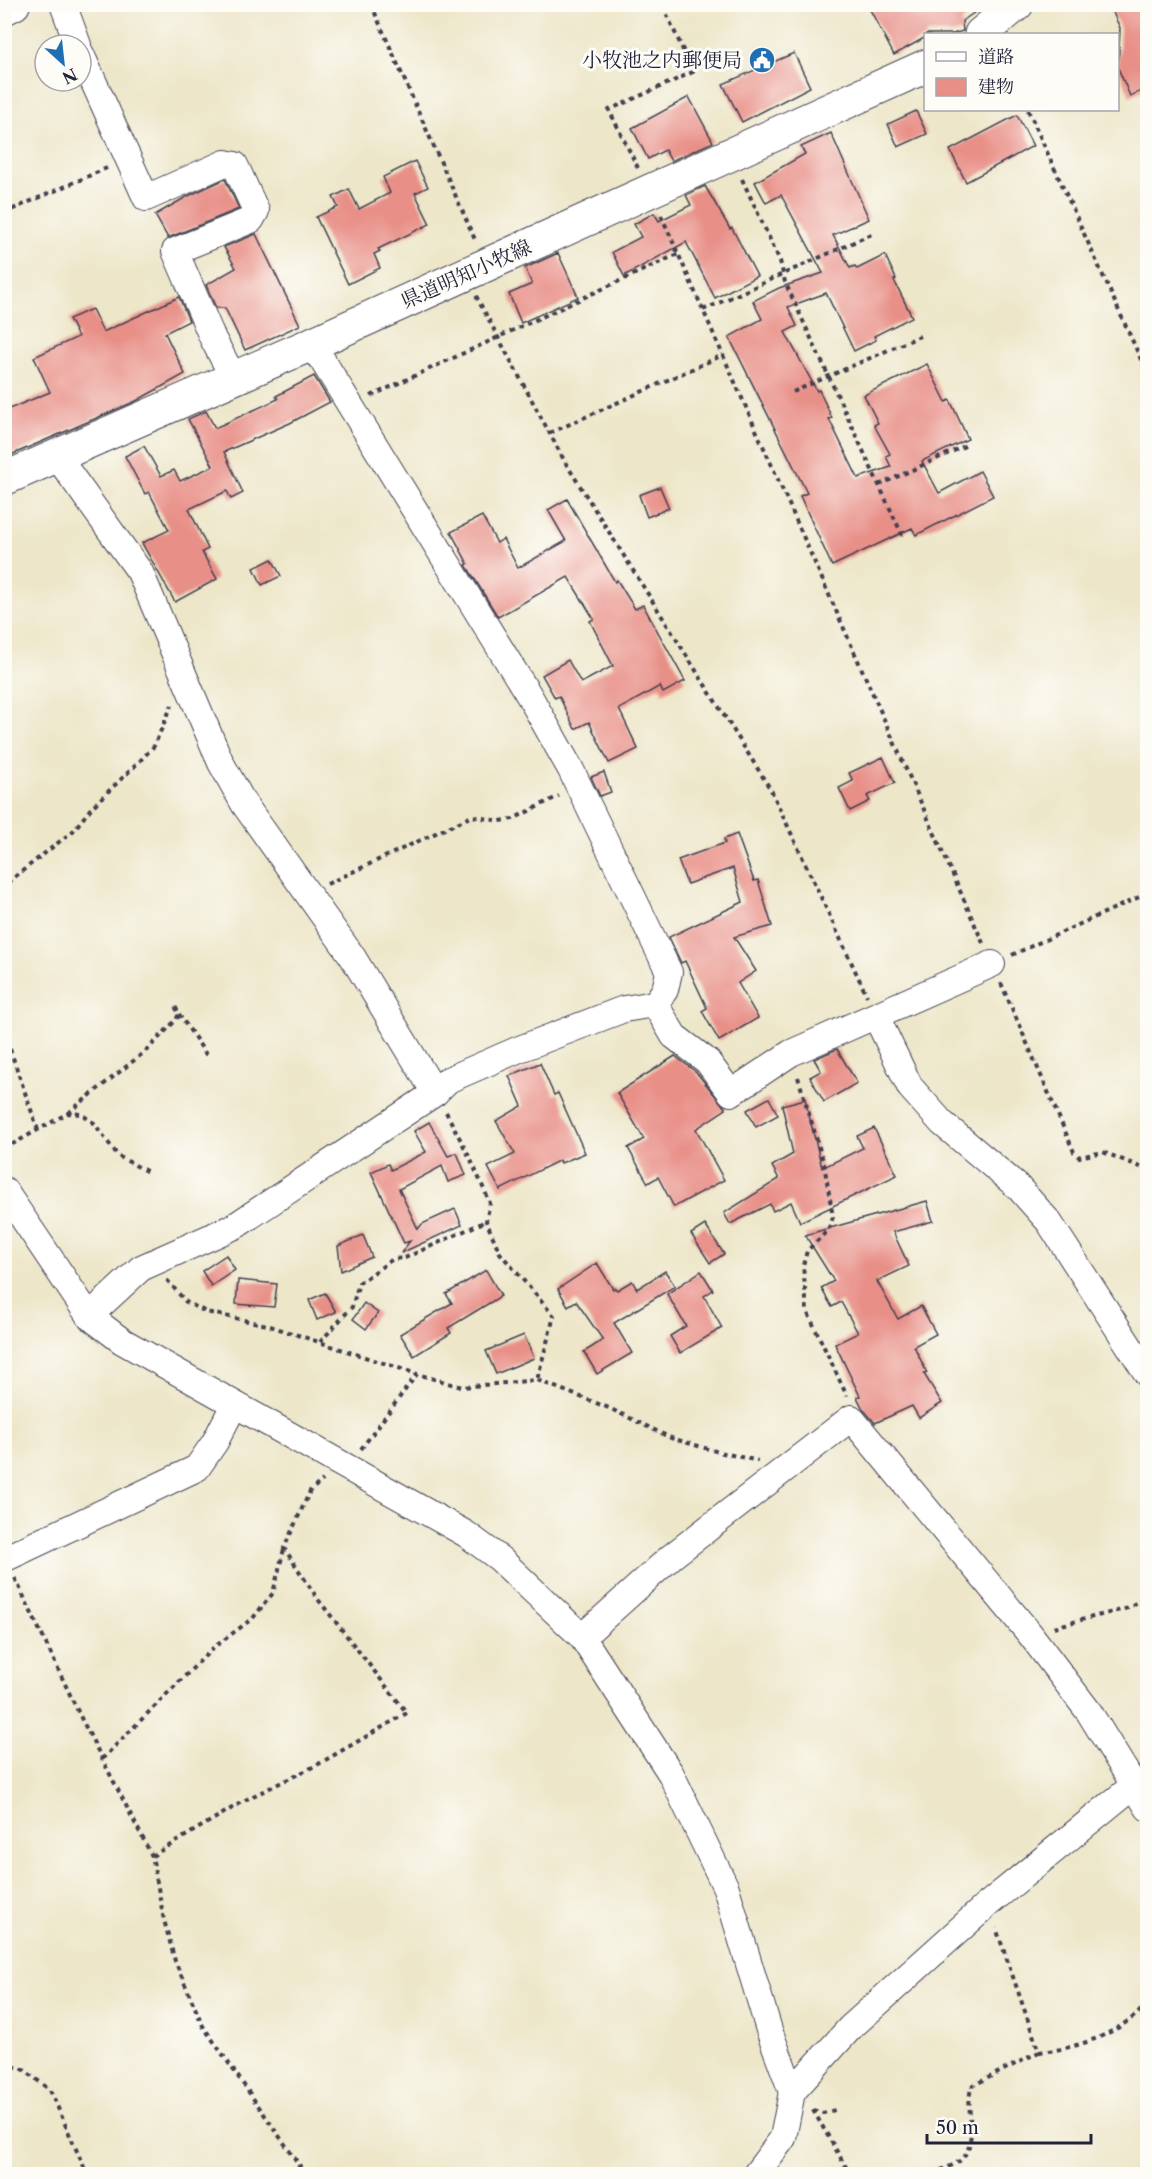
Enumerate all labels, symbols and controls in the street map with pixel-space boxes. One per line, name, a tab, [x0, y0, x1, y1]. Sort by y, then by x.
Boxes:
north arrow	[33, 33, 93, 93]
legend	[924, 33, 1119, 111]
public building icon: 小牧池之内郵便局	[747, 45, 777, 75]
text: 道路	[978, 46, 1014, 68]
place label: 小牧池之内郵便局	[582, 48, 742, 72]
text: N	[59, 64, 81, 88]
text: 建物	[978, 76, 1014, 98]
street label: 県道明知小牧線	[397, 235, 535, 313]
scale bar	[927, 2107, 1090, 2145]
text: 50 m	[936, 2117, 979, 2139]

